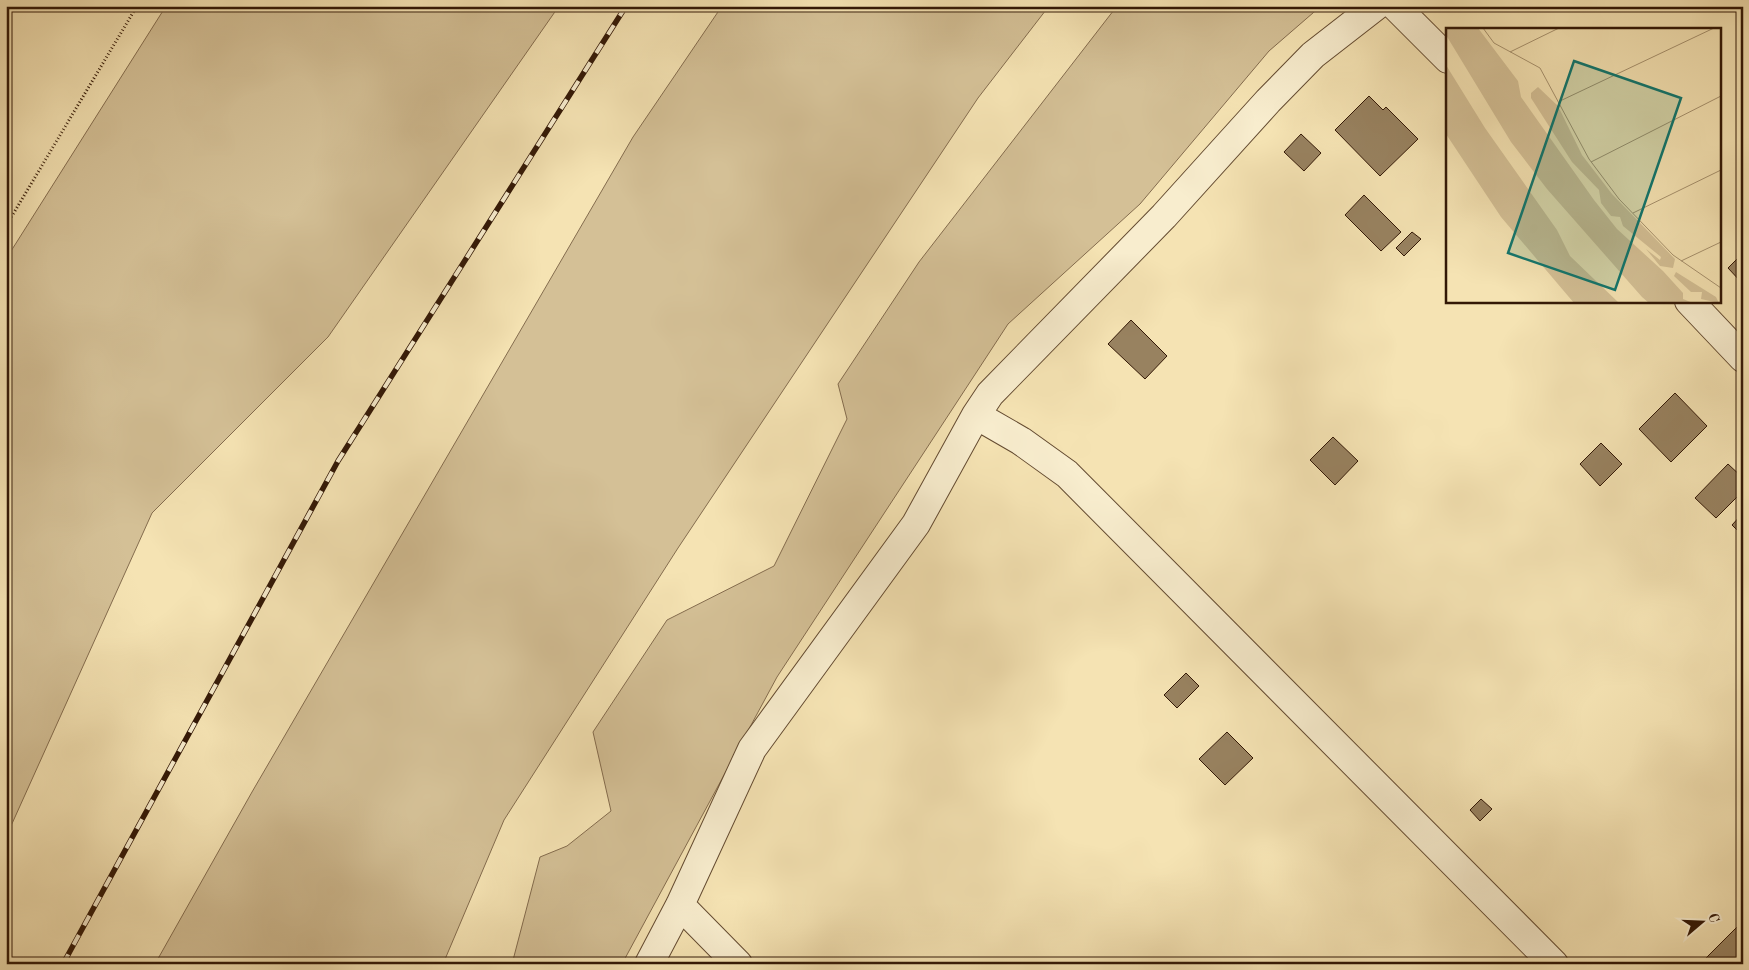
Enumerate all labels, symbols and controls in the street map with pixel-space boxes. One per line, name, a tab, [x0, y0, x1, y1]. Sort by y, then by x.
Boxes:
inset map	[1446, 28, 1722, 302]
north arrow	[1676, 898, 1726, 948]
text: С	[1705, 911, 1721, 925]

